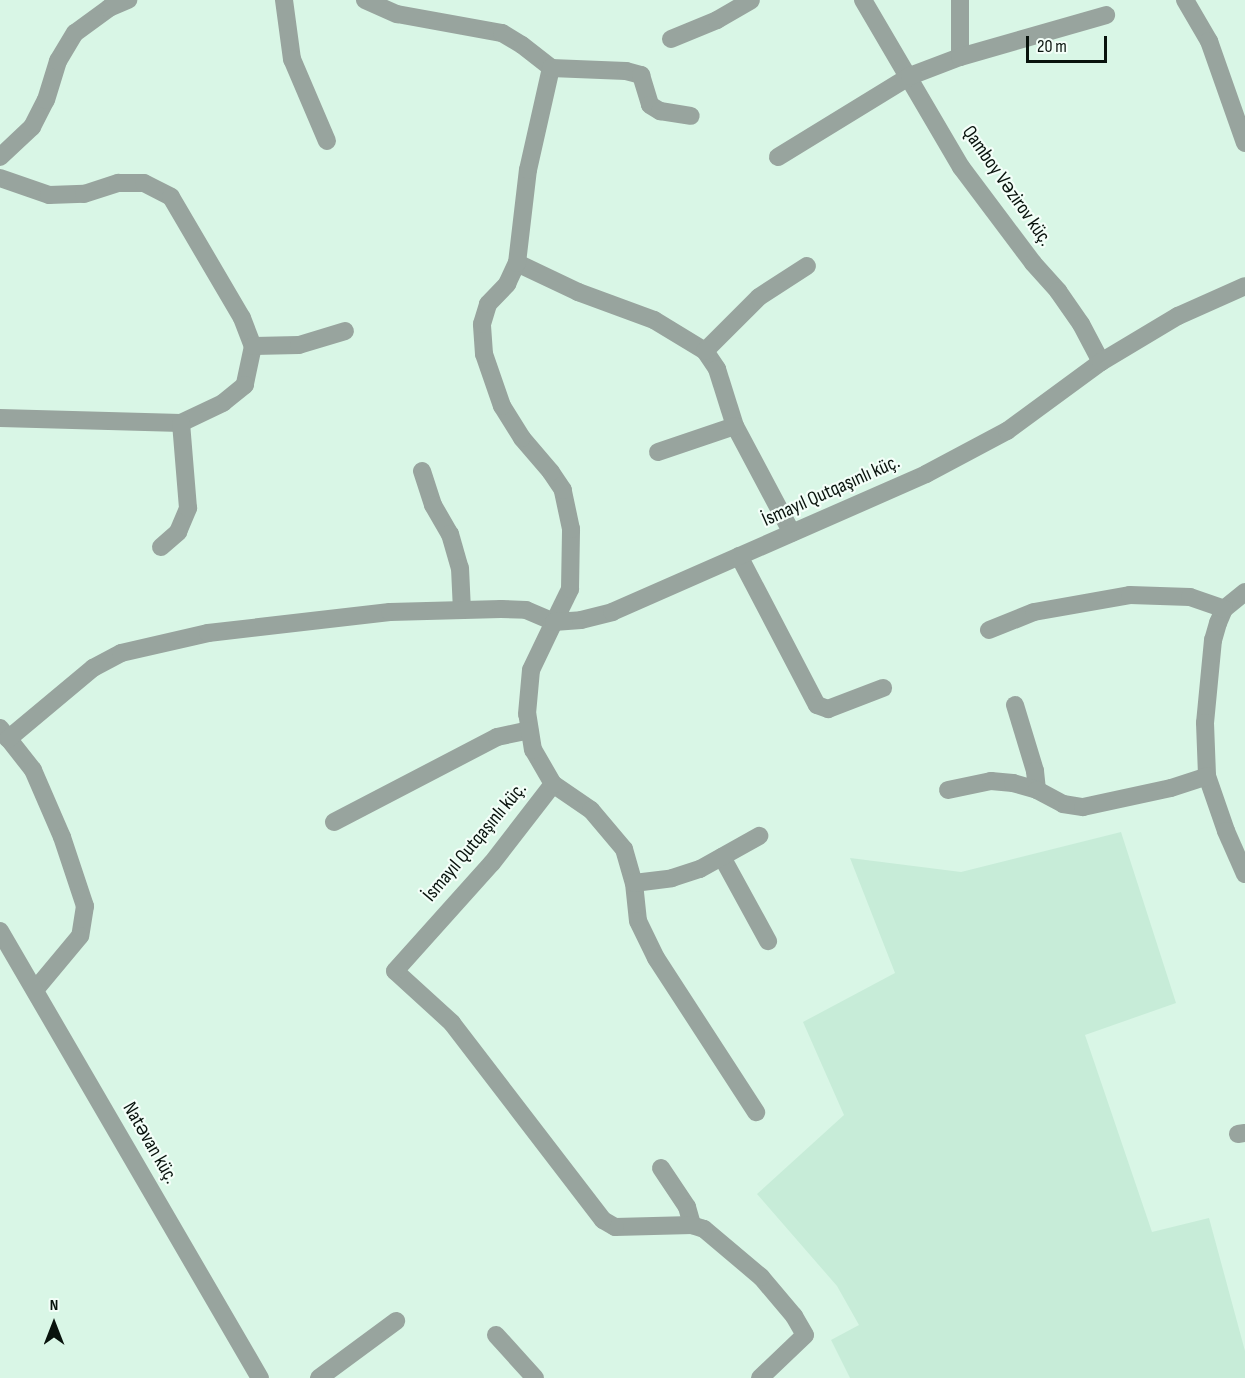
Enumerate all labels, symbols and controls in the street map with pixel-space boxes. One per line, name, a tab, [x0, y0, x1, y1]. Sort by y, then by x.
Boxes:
scale bar	[1029, 24, 1110, 62]
text: 20 m	[1037, 36, 1067, 57]
street label: Qamboy Vəzirov küç.	[957, 121, 1057, 251]
street label: İsmayıl Qutqaşınlı küç.	[758, 450, 904, 532]
street label: İsmayıl Qutqaşınlı küç.	[418, 777, 532, 907]
street label: Natəvan küç.	[117, 1098, 183, 1188]
north arrow	[24, 1294, 84, 1354]
text: N	[50, 1296, 58, 1315]

